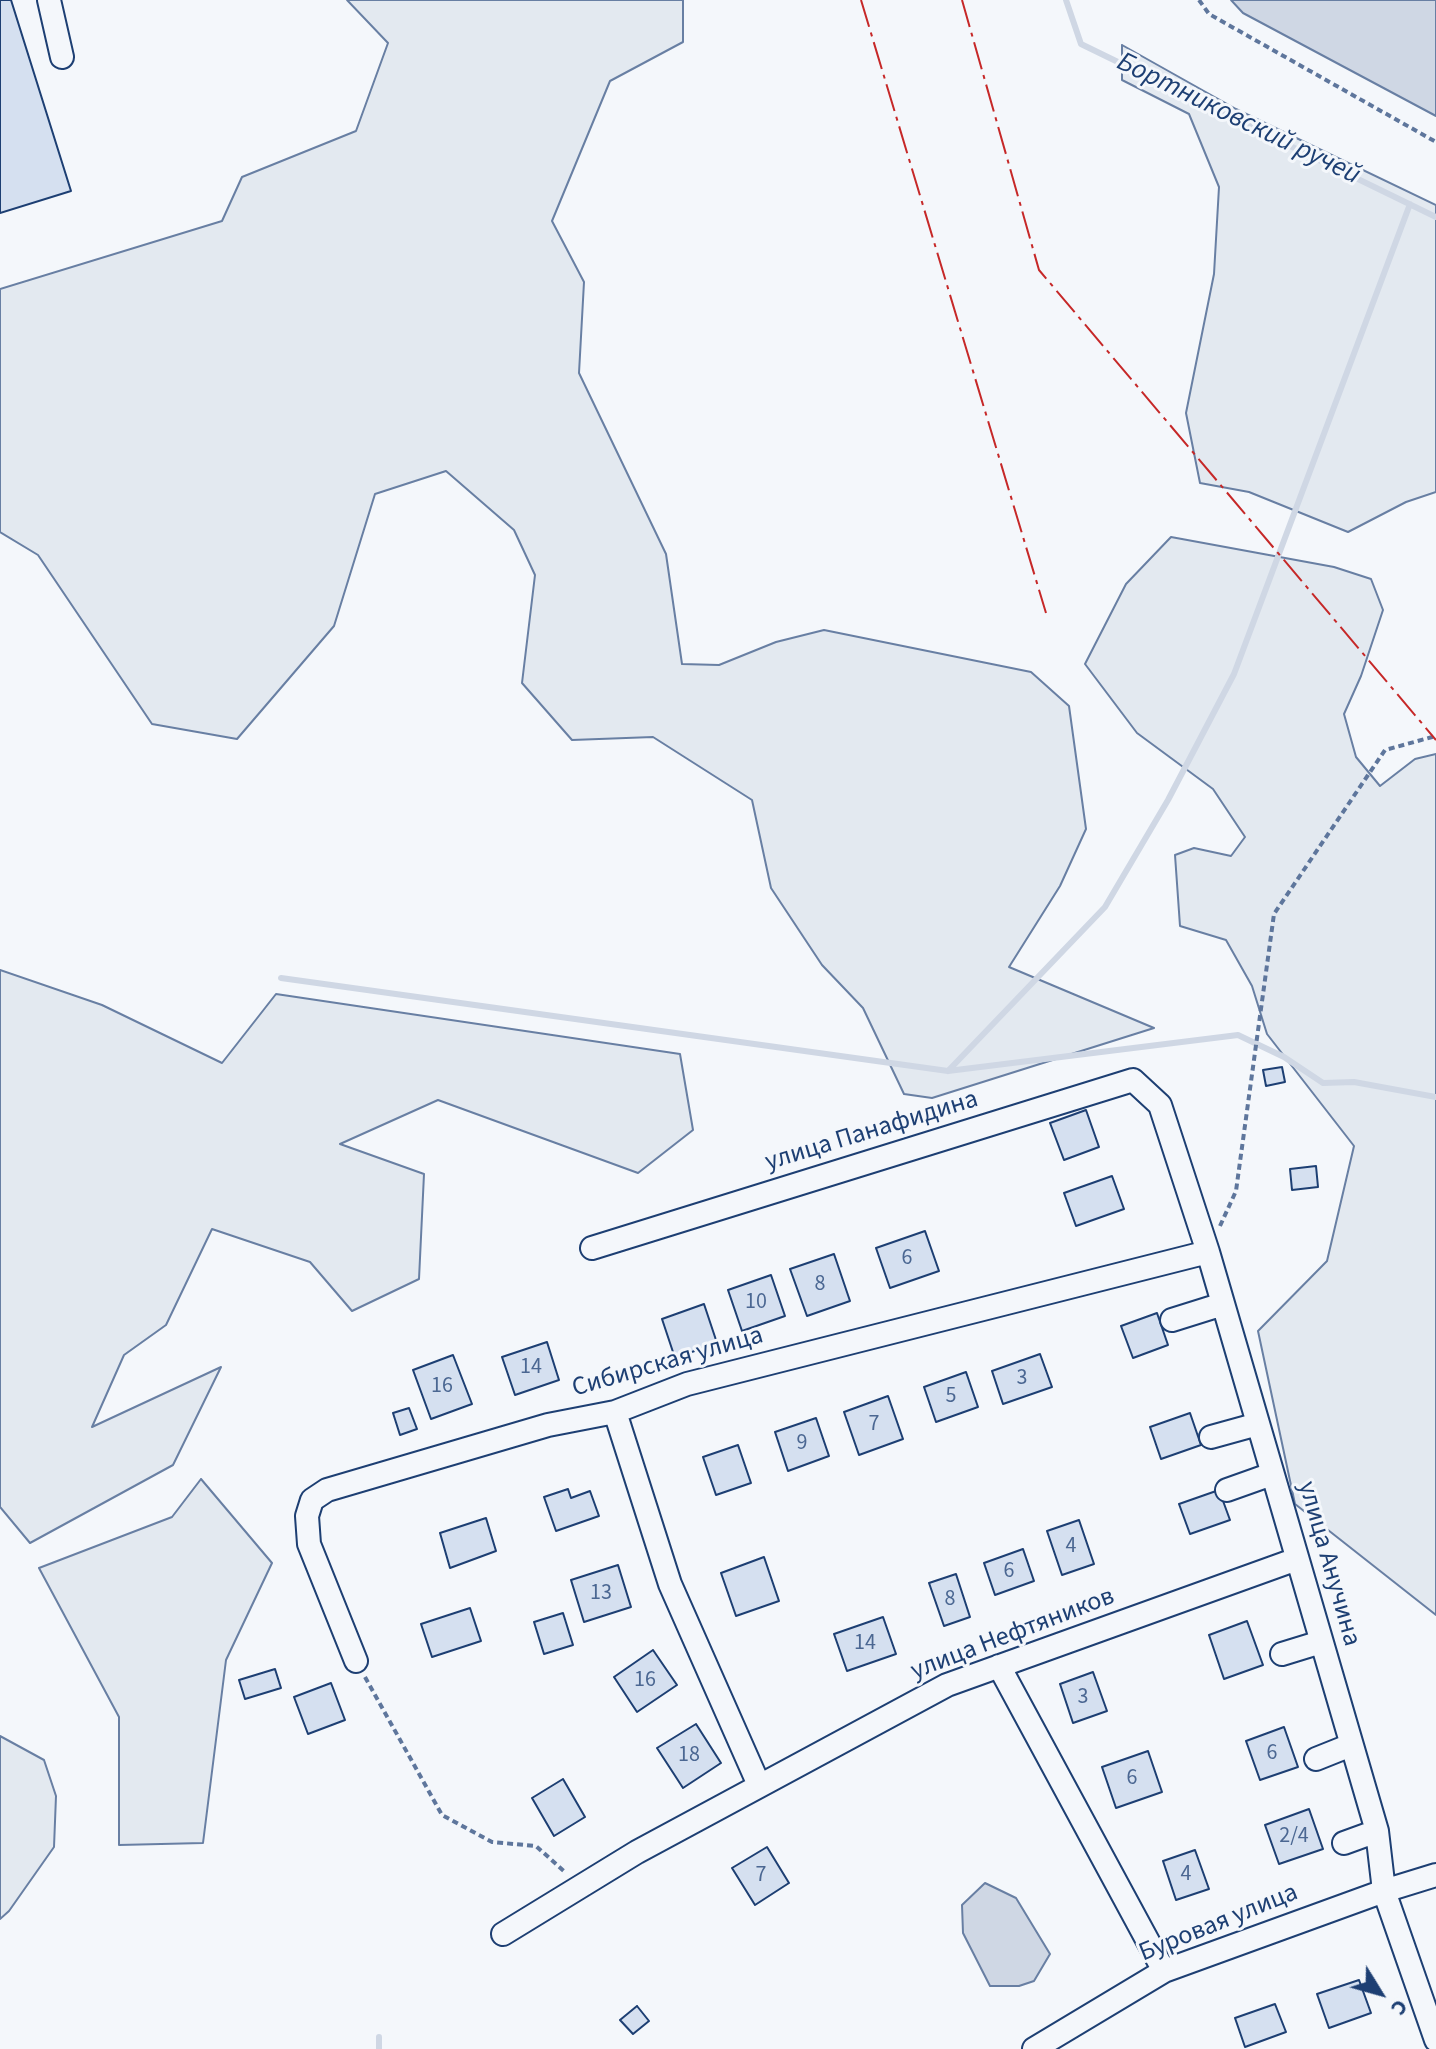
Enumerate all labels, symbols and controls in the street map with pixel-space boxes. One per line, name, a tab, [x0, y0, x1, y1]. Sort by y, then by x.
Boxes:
water label: Бортниковский ручей	[1111, 46, 1365, 194]
street label: улица Панафидина	[762, 1085, 982, 1179]
house number: 6	[902, 1246, 912, 1272]
house number: 8	[815, 1272, 825, 1298]
house number: 10	[745, 1290, 767, 1316]
street label: Сибирская улица	[569, 1321, 767, 1405]
house number: 14	[520, 1355, 542, 1381]
house number: 3	[1017, 1366, 1027, 1392]
house number: 16	[431, 1374, 453, 1400]
house number: 5	[946, 1384, 956, 1410]
house number: 7	[869, 1412, 879, 1438]
house number: 9	[797, 1431, 807, 1457]
street label: улица Анучина	[1290, 1478, 1366, 1650]
house number: 4	[1066, 1534, 1076, 1560]
house number: 6	[1004, 1559, 1014, 1585]
house number: 13	[590, 1581, 612, 1607]
street label: улица Нефтяников	[907, 1582, 1119, 1688]
house number: 8	[945, 1587, 955, 1613]
house number: 14	[854, 1631, 876, 1657]
house number: 16	[634, 1668, 656, 1694]
house number: 3	[1078, 1685, 1088, 1711]
house number: 6	[1267, 1741, 1277, 1767]
house number: 18	[678, 1743, 700, 1769]
house number: 6	[1127, 1766, 1137, 1792]
house number: 2/4	[1279, 1824, 1309, 1850]
house number: 4	[1181, 1862, 1191, 1888]
house number: 7	[756, 1863, 766, 1889]
street label: Буровая улица	[1135, 1878, 1303, 1970]
north arrow	[1340, 1953, 1420, 2033]
text: С	[1383, 1993, 1416, 2022]

